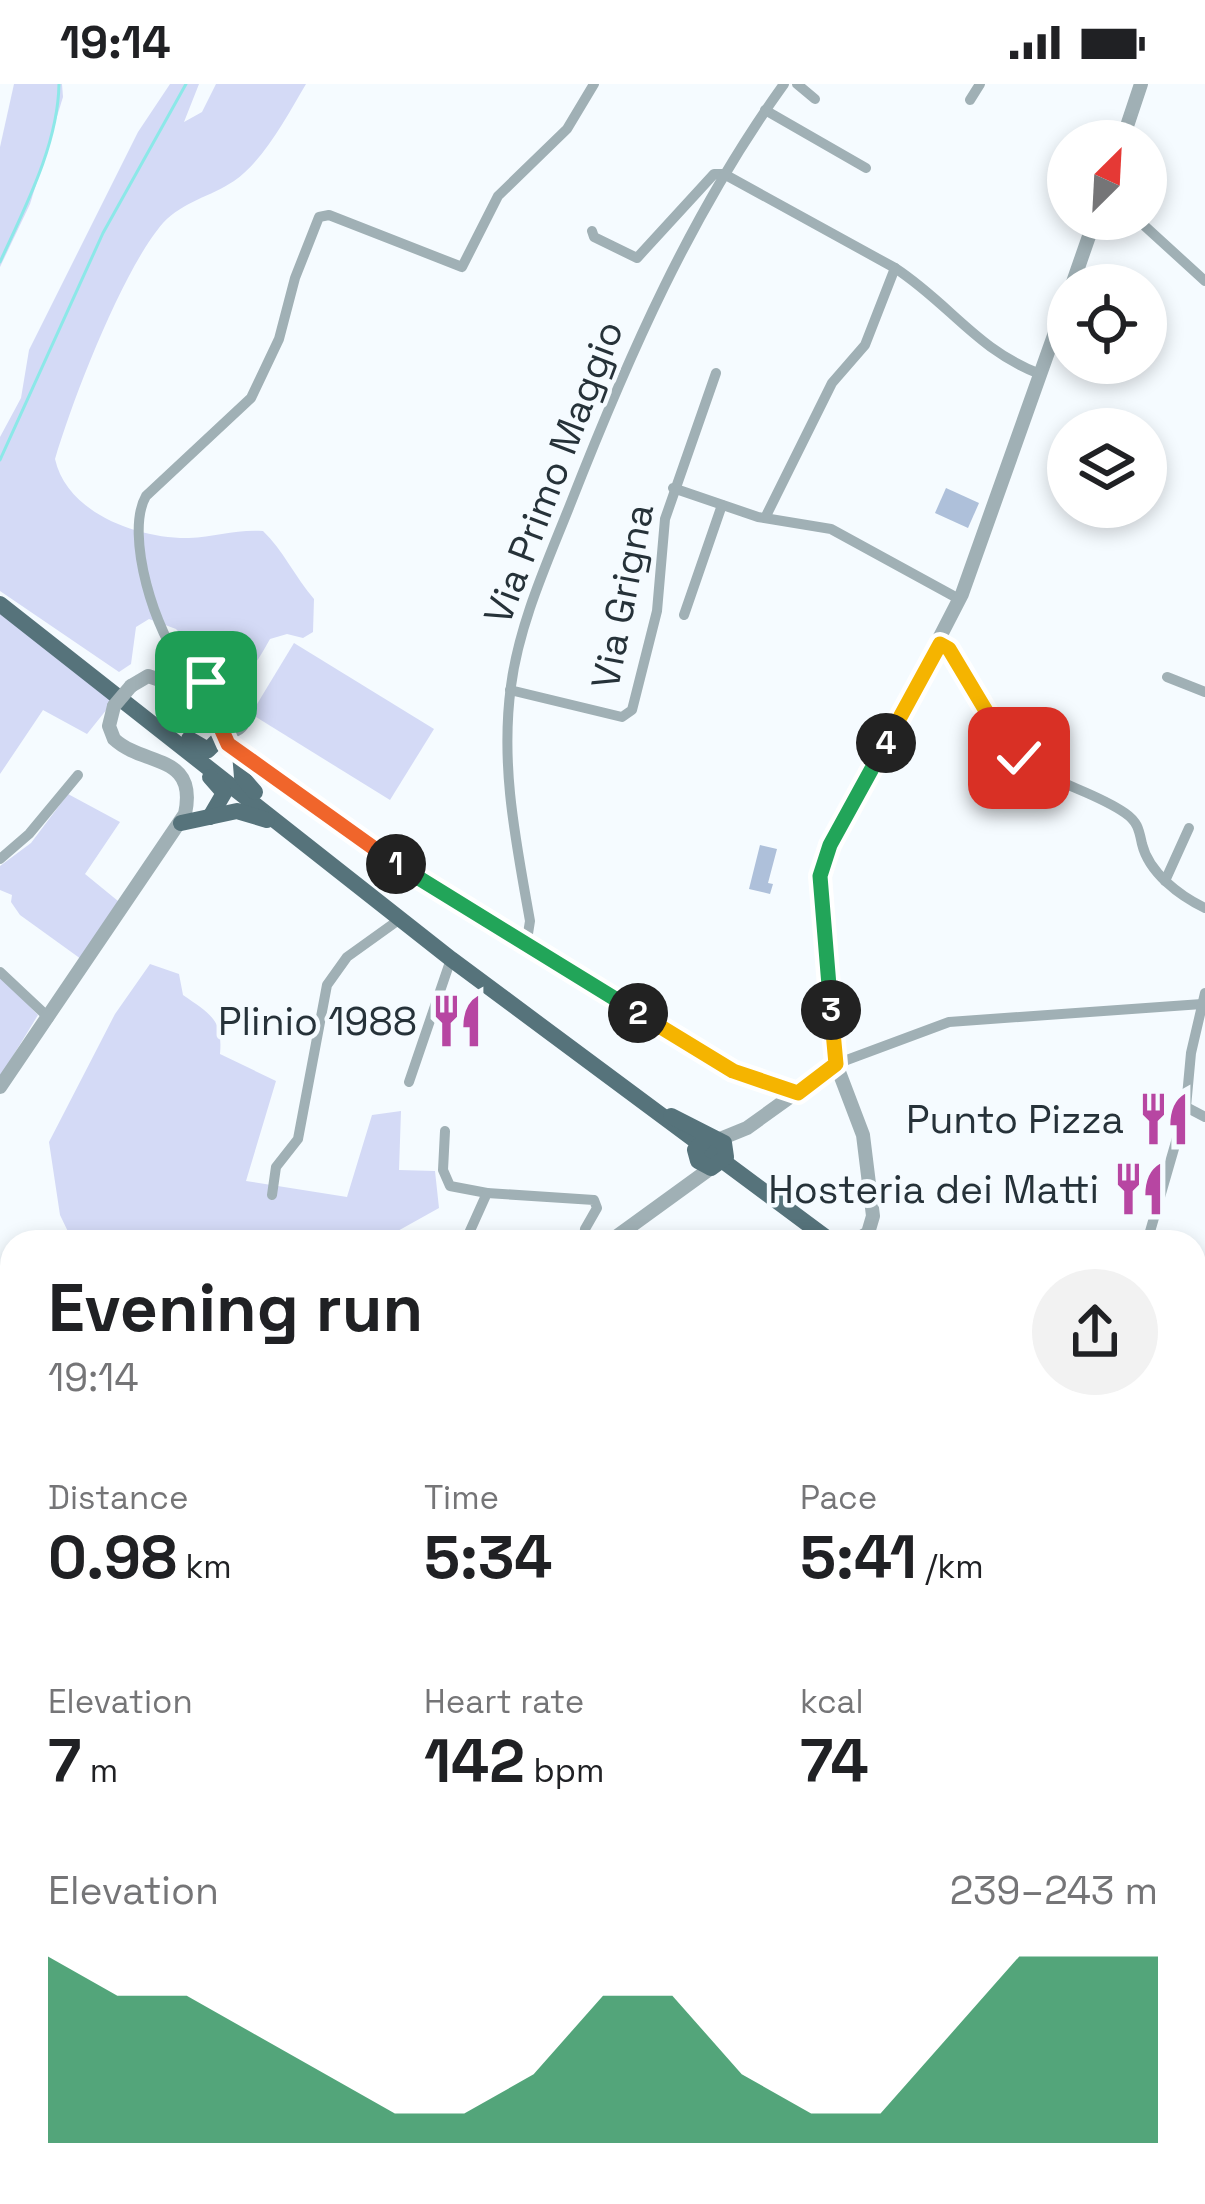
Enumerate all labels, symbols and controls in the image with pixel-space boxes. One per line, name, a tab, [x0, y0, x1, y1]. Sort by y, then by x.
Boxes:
text: 19:14	[60, 14, 171, 71]
north arrow	[1047, 120, 1167, 240]
map controls	[1047, 120, 1167, 528]
button: locate	[1047, 264, 1167, 384]
street label: Via Primo Maggio	[473, 314, 634, 631]
button: layers	[1047, 408, 1167, 528]
street label: Via Grigna	[581, 499, 664, 693]
pin	[155, 631, 257, 733]
icon: arrive	[173, 649, 239, 715]
pin	[968, 707, 1070, 809]
pin: 4	[856, 713, 916, 773]
text: 4	[876, 722, 897, 764]
icon: check	[986, 725, 1052, 791]
pin: 1	[366, 834, 426, 894]
text: 1	[389, 843, 403, 885]
pin: 3	[801, 980, 861, 1040]
pin: 2	[608, 983, 668, 1043]
text: 3	[821, 989, 841, 1031]
restaurant icon: Plinio 1988	[428, 992, 486, 1050]
text: 2	[628, 992, 648, 1034]
place label: Plinio 1988	[218, 997, 417, 1046]
restaurant icon: Punto Pizza	[1135, 1090, 1193, 1148]
place label: Punto Pizza	[906, 1095, 1124, 1144]
restaurant icon: Hosteria dei Matti	[1110, 1160, 1168, 1218]
place label: Hosteria dei Matti	[768, 1165, 1099, 1214]
text: Evening run	[48, 1266, 423, 1350]
button: share	[1032, 1269, 1158, 1395]
text: 19:14	[48, 1353, 139, 1402]
text: Distance	[48, 1477, 189, 1519]
text: Time	[424, 1477, 499, 1519]
text: Pace	[800, 1477, 877, 1519]
text: 0.98	[48, 1519, 177, 1596]
text: 5:34	[424, 1519, 553, 1596]
text: 5:41	[800, 1519, 917, 1596]
text: km	[177, 1546, 232, 1588]
text: /km	[917, 1546, 984, 1588]
text: Elevation	[48, 1681, 193, 1723]
text: Heart rate	[424, 1681, 584, 1723]
text: kcal	[800, 1681, 864, 1723]
text: 7	[48, 1723, 81, 1800]
text: 142	[424, 1723, 525, 1800]
text: 74	[800, 1723, 869, 1800]
text: m	[81, 1750, 118, 1792]
text: bpm	[525, 1750, 604, 1792]
text: Elevation	[48, 1866, 219, 1915]
text: 239–243 m	[950, 1866, 1158, 1915]

